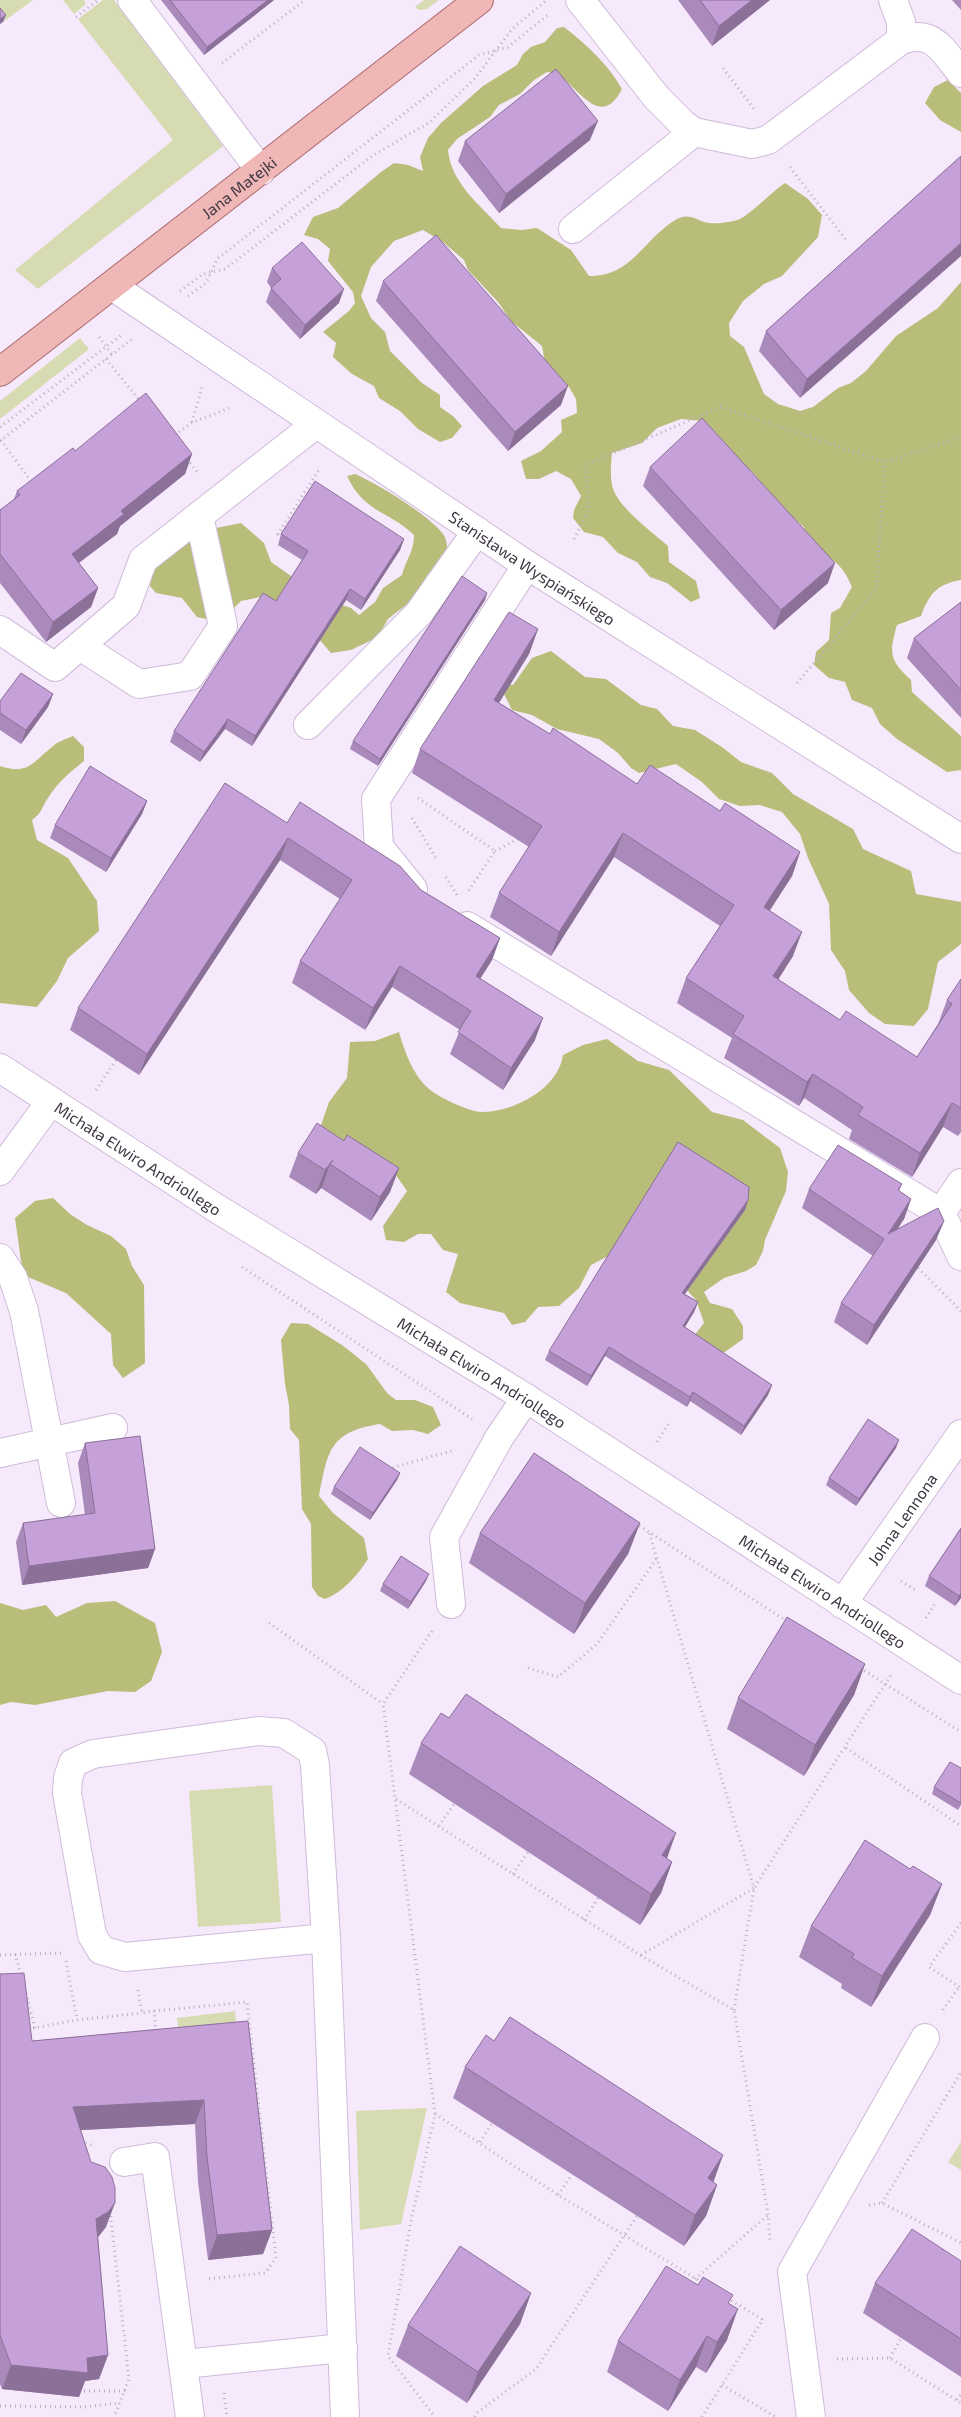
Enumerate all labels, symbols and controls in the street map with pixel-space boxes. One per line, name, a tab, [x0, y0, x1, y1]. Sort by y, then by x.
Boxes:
street label: Jana Matejki	[197, 152, 280, 222]
street label: Stanisława Wyspiańskiego	[446, 506, 619, 628]
street label: Michała Elwiro Andriollego	[52, 1097, 225, 1219]
street label: Michała Elwiro Andriollego	[395, 1312, 570, 1431]
street label: Johna Lennona	[863, 1469, 940, 1569]
street label: Michała Elwiro Andriollego	[736, 1530, 910, 1652]

